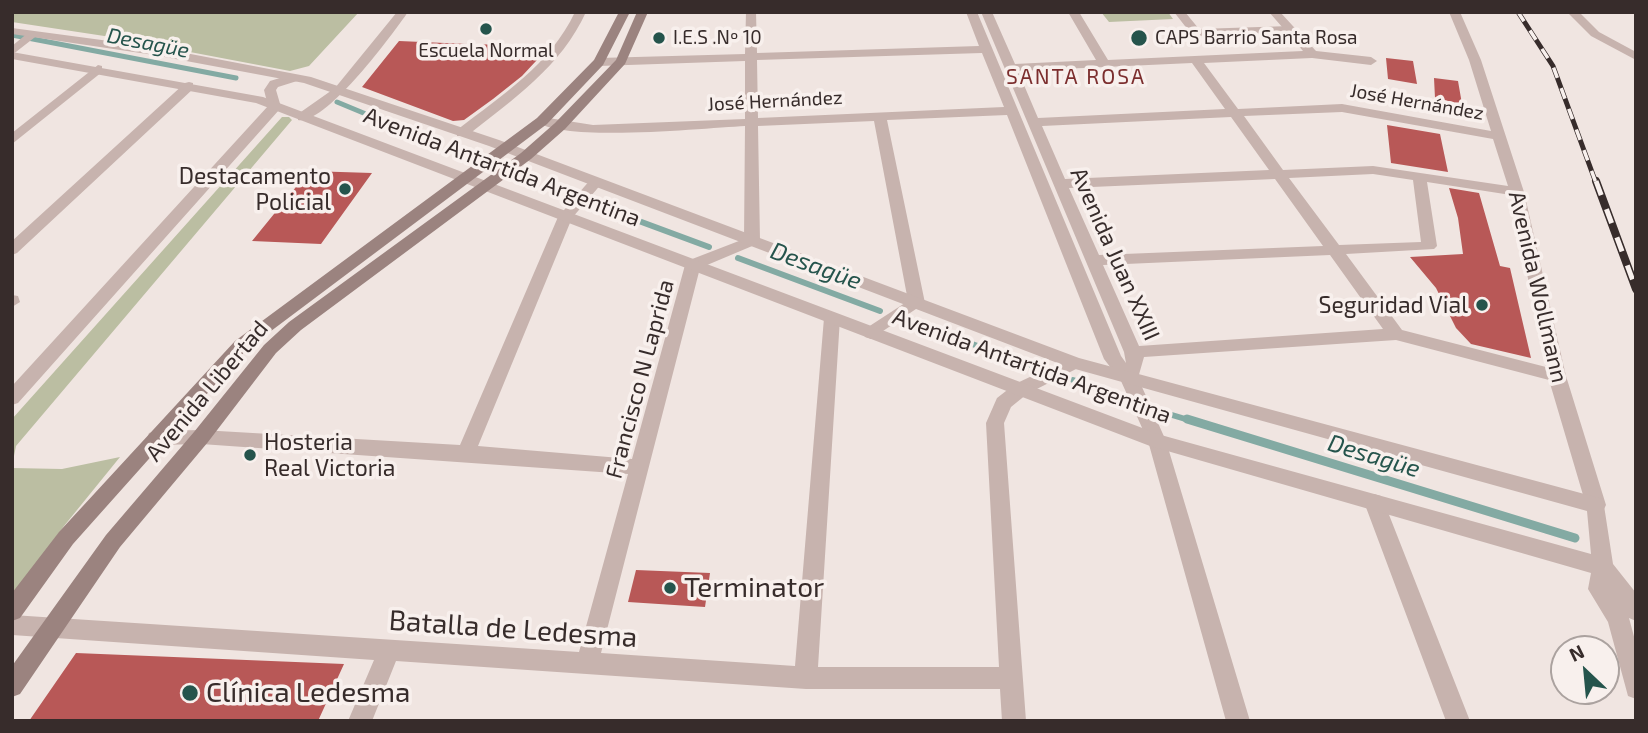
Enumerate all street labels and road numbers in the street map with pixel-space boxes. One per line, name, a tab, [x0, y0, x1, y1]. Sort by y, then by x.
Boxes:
street label: José Hernández	[1348, 79, 1486, 125]
street label: José Hernández	[707, 86, 843, 116]
street label: Avenida Antartida Argentina	[360, 101, 644, 233]
street label: Avenida Juan XXIII	[1064, 163, 1166, 345]
street label: Avenida Wollmann	[1503, 188, 1573, 386]
street label: Francisco N Laprida	[600, 276, 680, 482]
street label: Avenida Antartida Argentina	[889, 303, 1175, 429]
street label: Avenida Libertad	[140, 315, 274, 467]
street label: Batalla de Ledesma	[388, 604, 638, 654]

